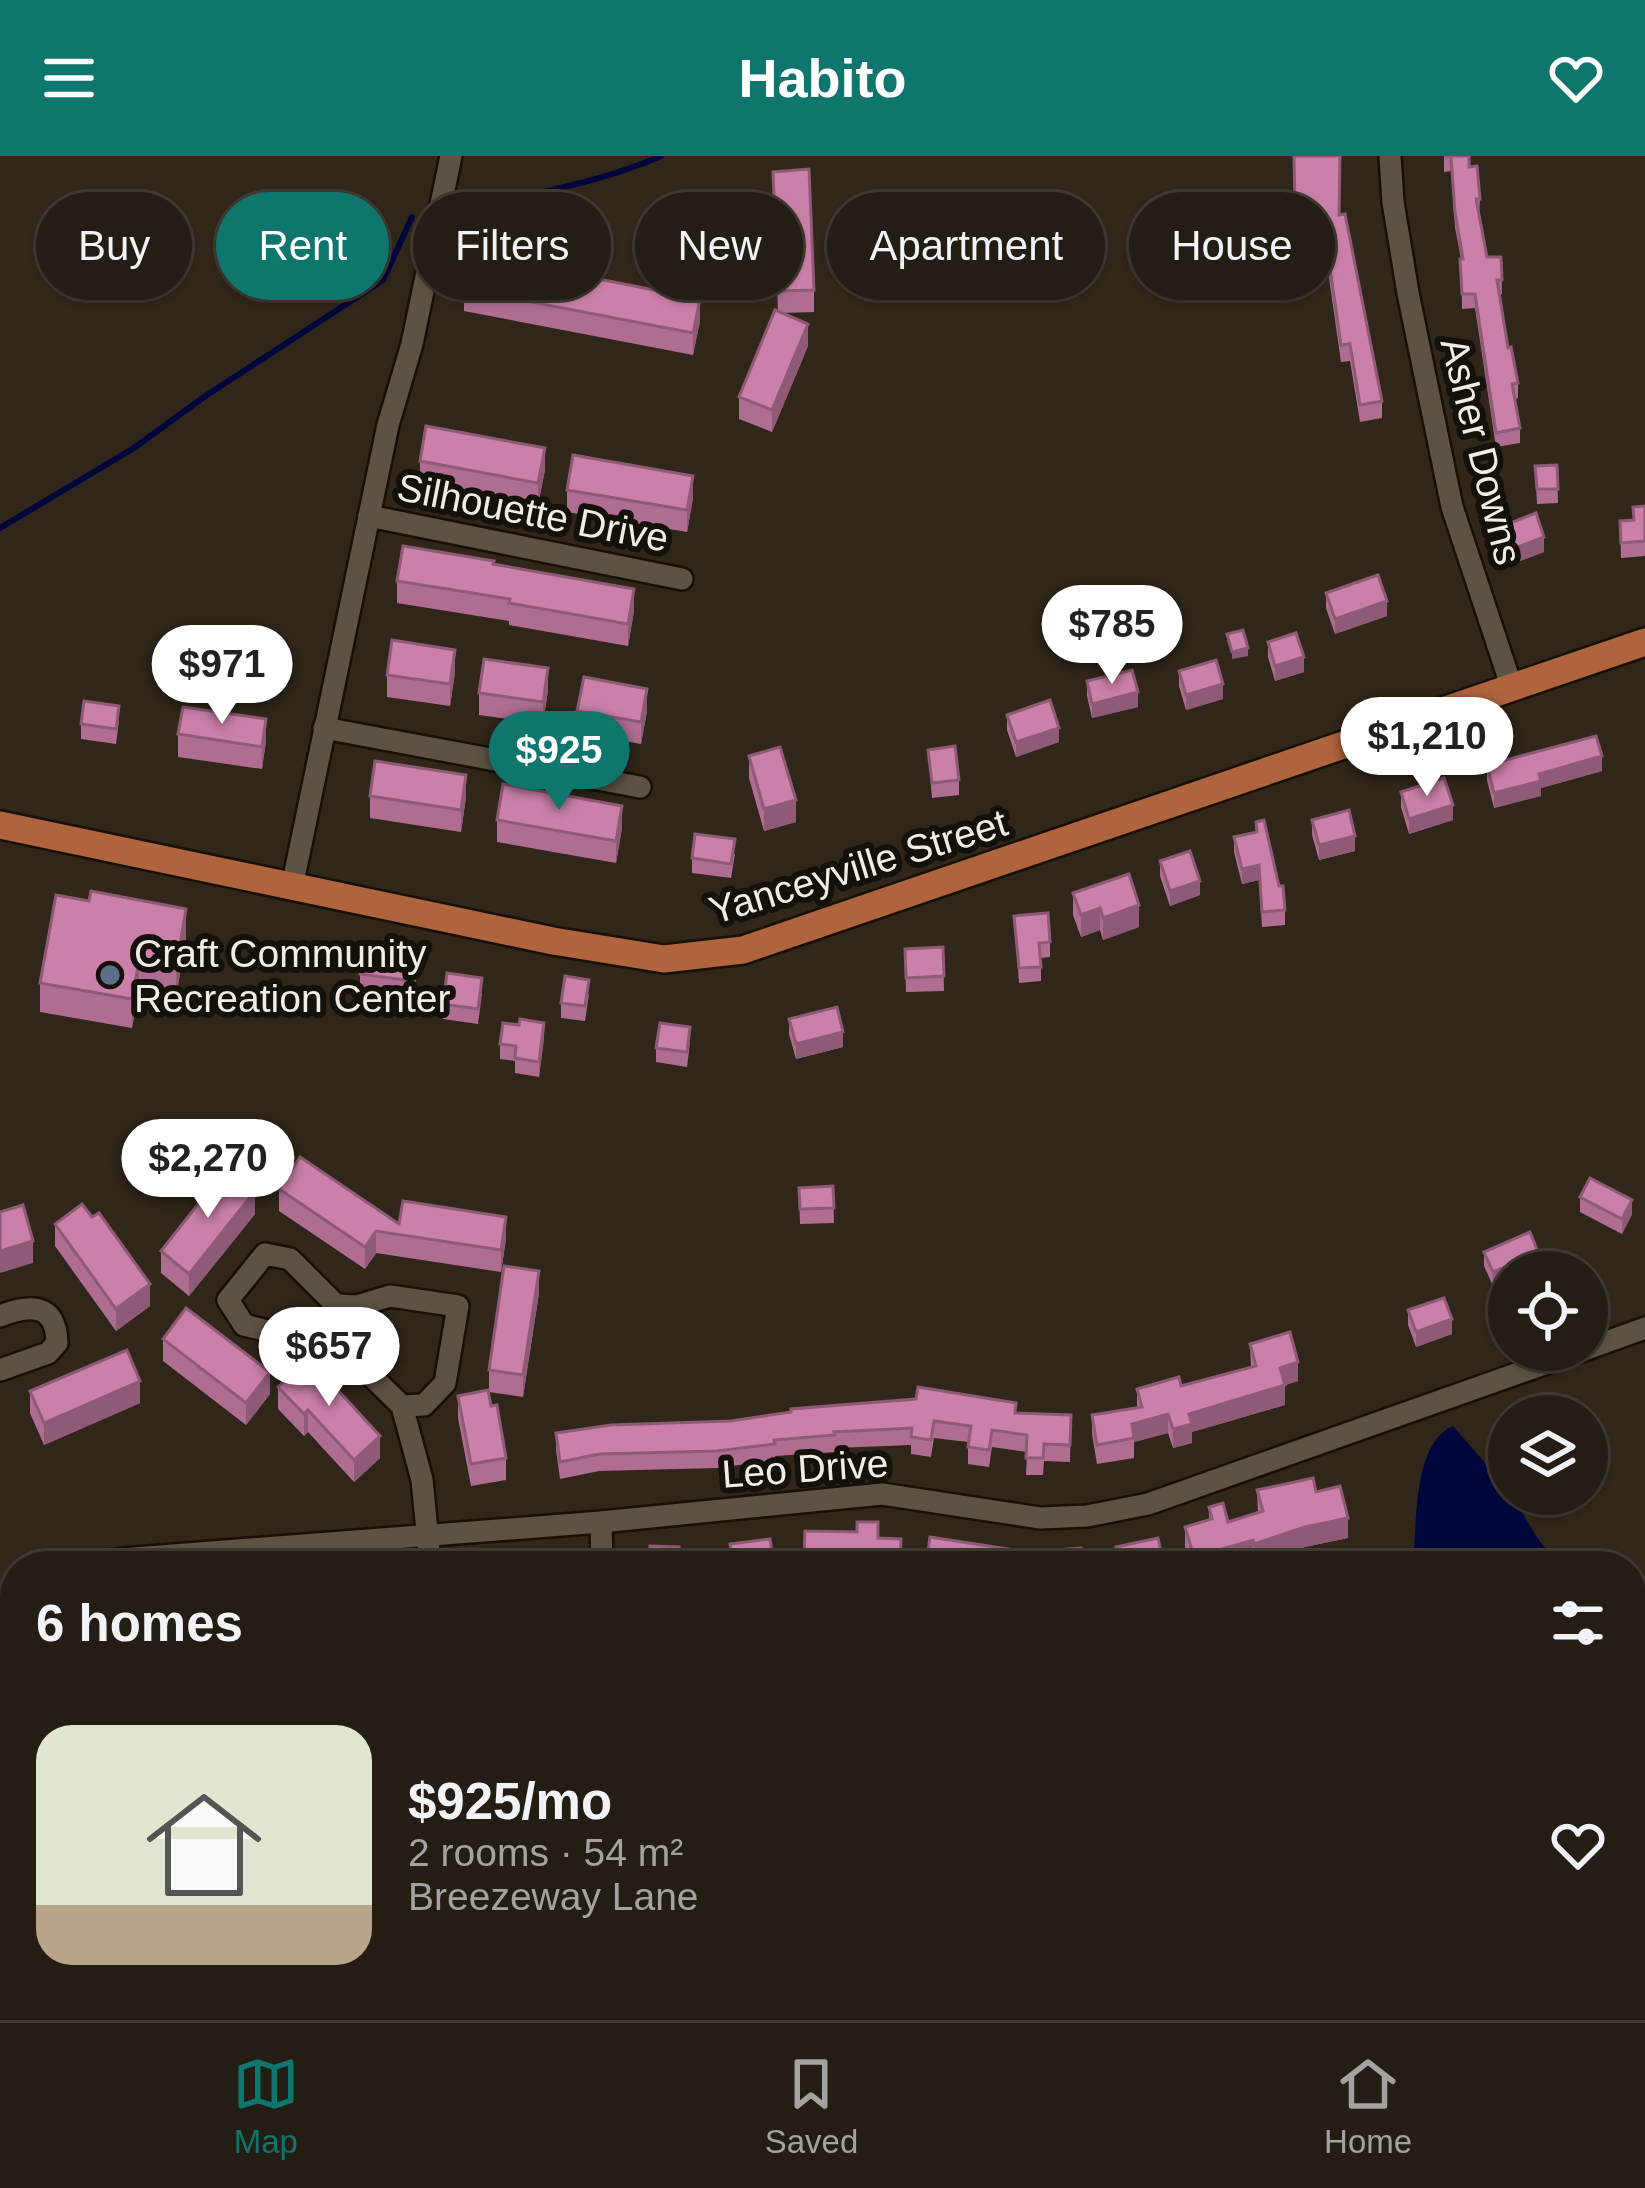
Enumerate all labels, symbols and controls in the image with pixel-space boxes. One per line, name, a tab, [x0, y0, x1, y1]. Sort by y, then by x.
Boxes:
icon: menu	[36, 45, 102, 111]
icon: heart	[1543, 45, 1609, 111]
text: Habito	[739, 48, 907, 108]
chip: Buy	[36, 192, 192, 300]
chip: Rent	[216, 192, 389, 300]
chip: Filters	[413, 192, 611, 300]
chip: New	[635, 192, 803, 300]
chip: Apartment	[827, 192, 1105, 300]
chip: House	[1129, 192, 1335, 300]
street label: Asher Downs	[1433, 333, 1530, 569]
street label: Silhouette Drive	[394, 465, 672, 560]
pin: $785	[1041, 585, 1183, 687]
text: $785	[1069, 602, 1155, 645]
pin: $971	[151, 625, 293, 727]
text: $971	[179, 642, 265, 685]
pin: $1,210	[1329, 697, 1525, 799]
pin: $925	[488, 711, 630, 813]
text: $1,210	[1367, 714, 1487, 757]
text: $925	[516, 728, 602, 771]
street label: Yanceyville Street	[704, 801, 1012, 932]
place label: Craft Community Recreation Center	[134, 932, 451, 1020]
marker: Craft Community Recreation Center	[97, 962, 123, 988]
pin: $2,270	[110, 1119, 306, 1221]
text: $2,270	[148, 1136, 268, 1179]
map controls	[1488, 1251, 1608, 1515]
button: locate	[1488, 1251, 1608, 1371]
pin: $657	[258, 1307, 400, 1409]
text: $657	[286, 1324, 372, 1367]
button: layers	[1488, 1395, 1608, 1515]
street label: Leo Drive	[720, 1441, 890, 1496]
icon: filters	[1545, 1590, 1611, 1656]
text: 6 homes	[36, 1595, 243, 1652]
icon: home	[132, 1773, 276, 1917]
text: $925/mo	[408, 1773, 612, 1830]
icon: heart	[1545, 1812, 1611, 1878]
text: 2 rooms · 54 m²	[408, 1831, 683, 1874]
text: Breezeway Lane	[408, 1875, 699, 1918]
tab: Map	[233, 2051, 299, 2161]
tab: Saved	[765, 2051, 858, 2161]
tab: Home	[1324, 2051, 1412, 2161]

